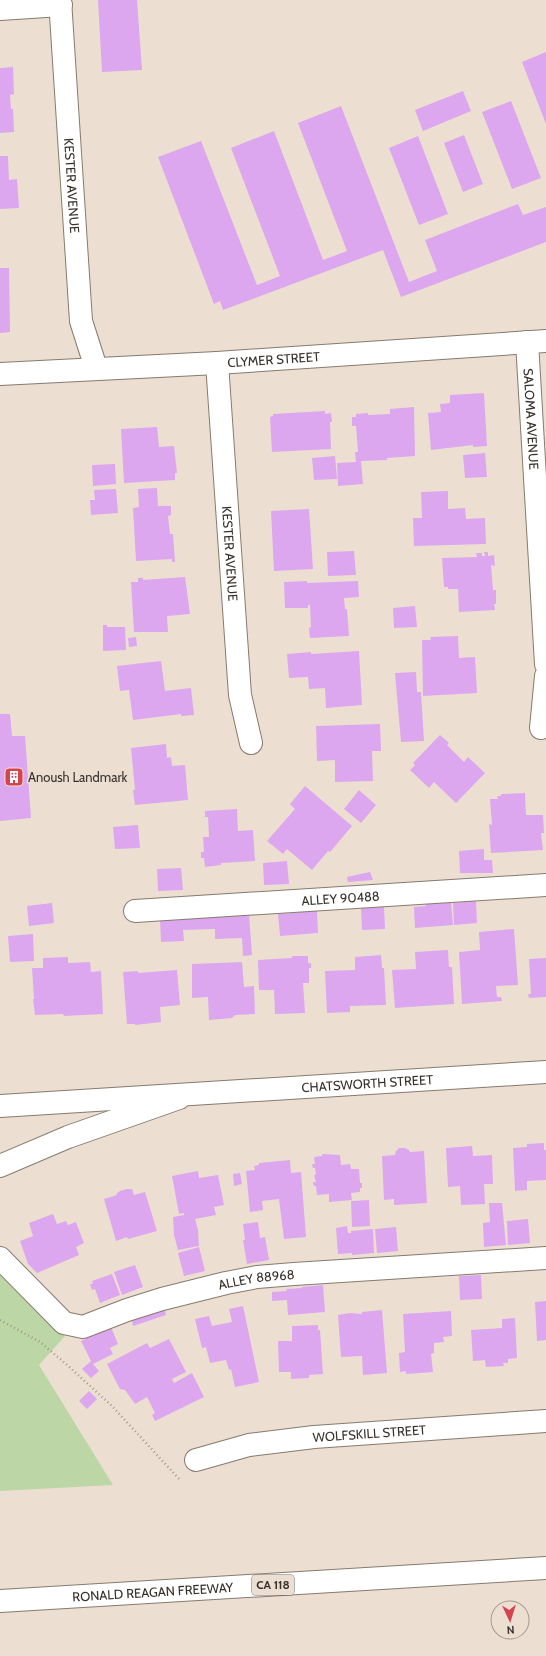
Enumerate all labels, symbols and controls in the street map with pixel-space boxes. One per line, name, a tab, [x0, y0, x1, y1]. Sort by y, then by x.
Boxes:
street label: KESTER AVENUE	[61, 137, 83, 234]
street label: CLYMER STREET	[227, 348, 320, 370]
street label: SALOMA AVENUE	[521, 368, 543, 470]
street label: KESTER AVENUE	[219, 505, 241, 602]
building icon: Anoush Landmark	[3, 766, 25, 788]
place label: Anoush Landmark	[28, 769, 128, 785]
street label: ALLEY 90488	[301, 888, 380, 908]
street label: CHATSWORTH STREET	[301, 1071, 434, 1095]
street label: ALLEY 88968	[216, 1266, 295, 1293]
street label: WOLFSKILL STREET	[312, 1421, 427, 1445]
road number: CA 118	[252, 1575, 294, 1595]
street label: RONALD REAGAN FREEWAY	[72, 1579, 234, 1605]
north arrow	[490, 1600, 530, 1640]
text: N	[506, 1623, 515, 1637]

